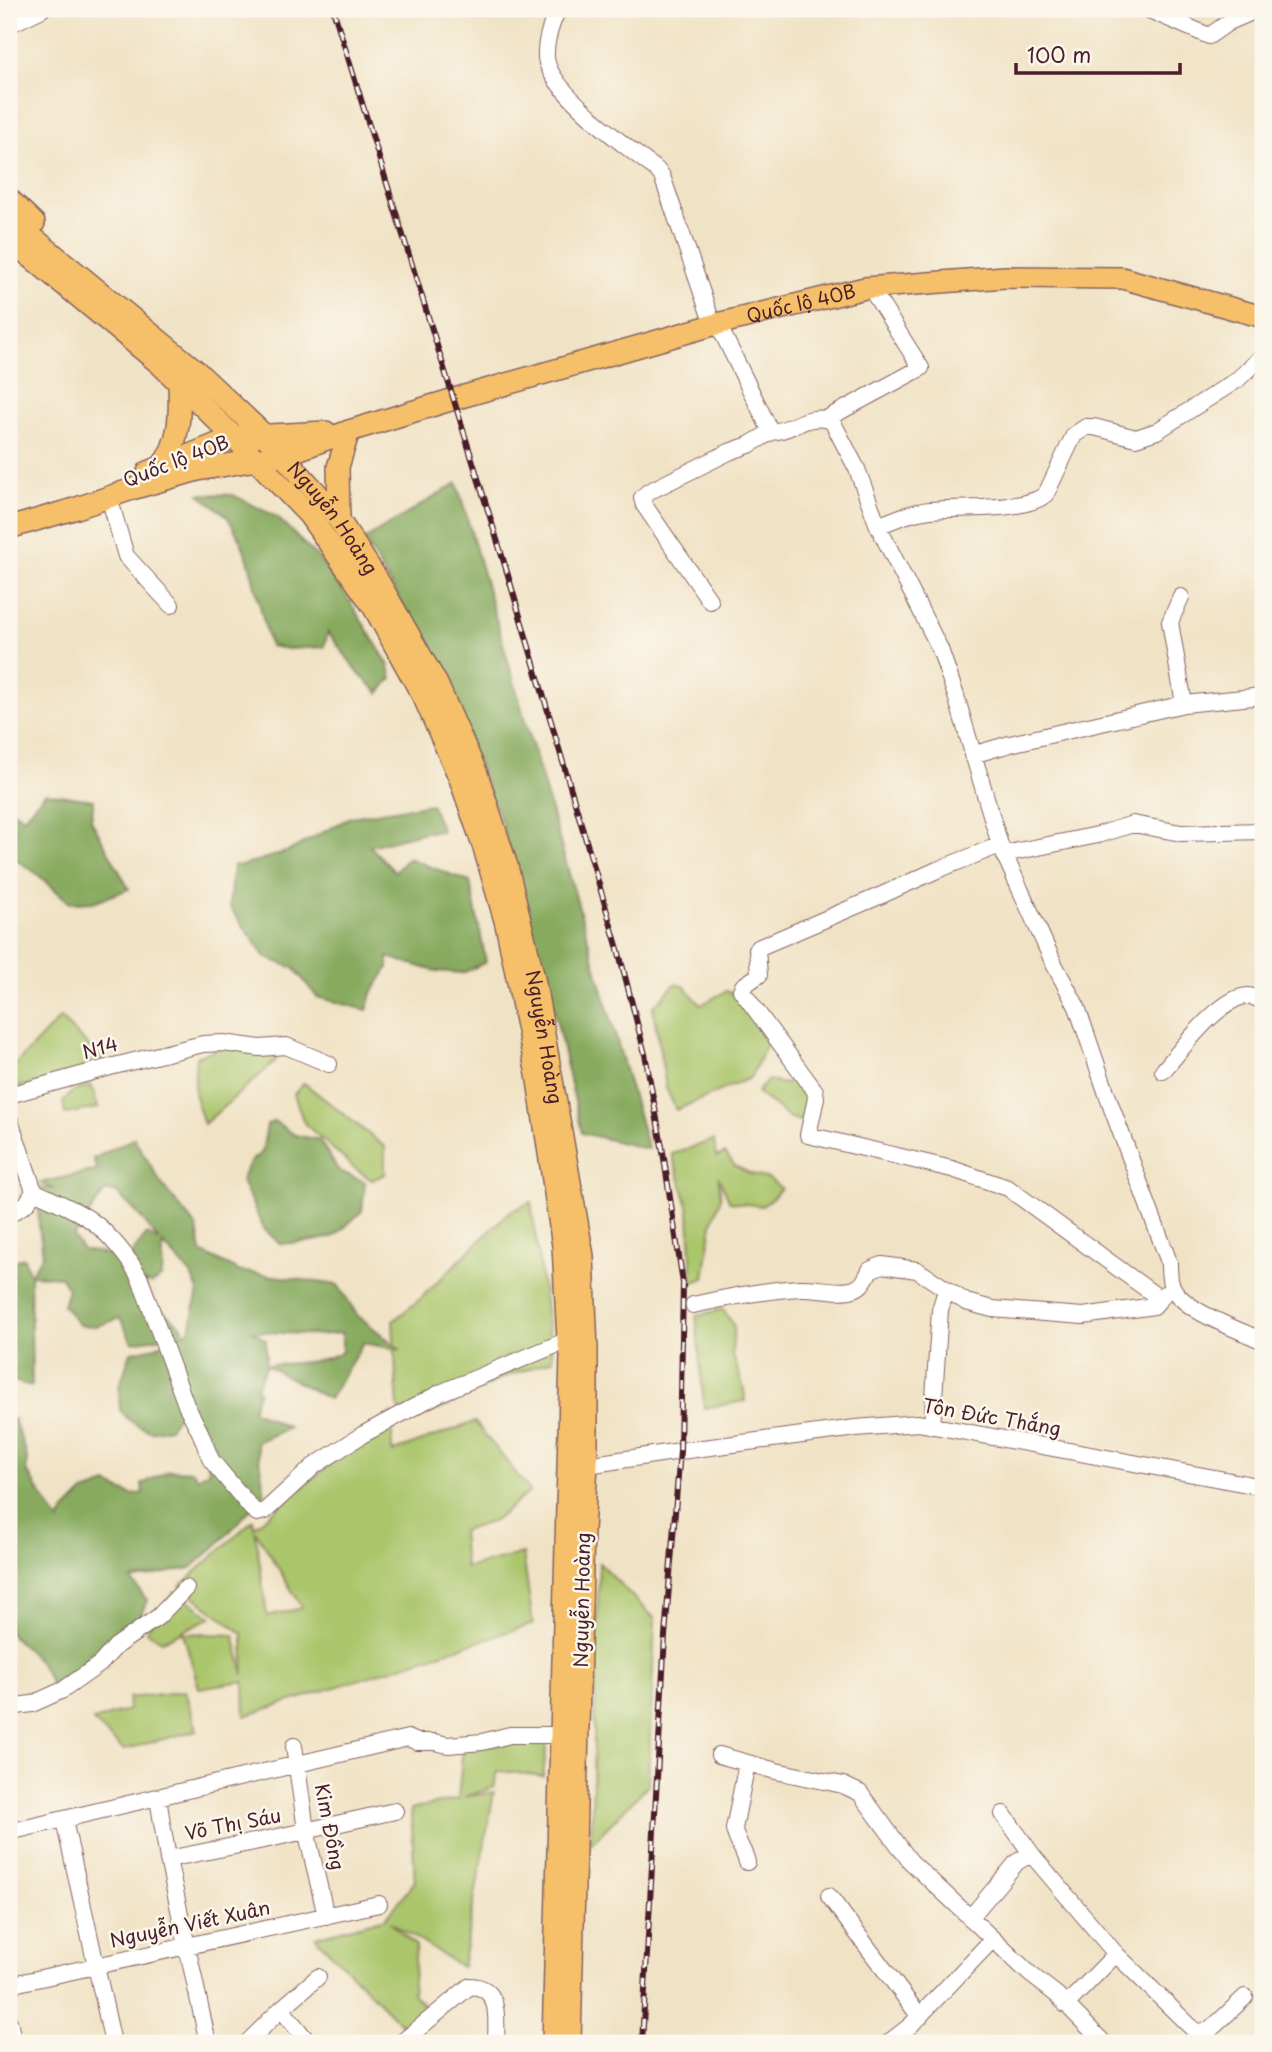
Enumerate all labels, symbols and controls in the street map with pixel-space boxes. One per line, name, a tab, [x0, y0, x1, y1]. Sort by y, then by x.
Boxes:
scale bar	[1016, 32, 1181, 76]
text: 100 m	[1027, 38, 1091, 70]
street label: Quốc lộ 40B	[743, 276, 858, 329]
street label: Quốc lộ 40B	[119, 427, 233, 493]
street label: Nguyễn Hoàng	[282, 455, 385, 579]
street label: Nguyễn Hoàng	[520, 967, 571, 1106]
street label: N14	[79, 1029, 121, 1065]
street label: Tôn Đức Thắng	[921, 1390, 1063, 1442]
street label: Nguyễn Hoàng	[566, 1532, 596, 1668]
street label: Kim Đồng	[309, 1781, 353, 1873]
street label: Võ Thị Sáu	[182, 1800, 283, 1846]
street label: Nguyễn Viết Xuân	[107, 1892, 272, 1954]

